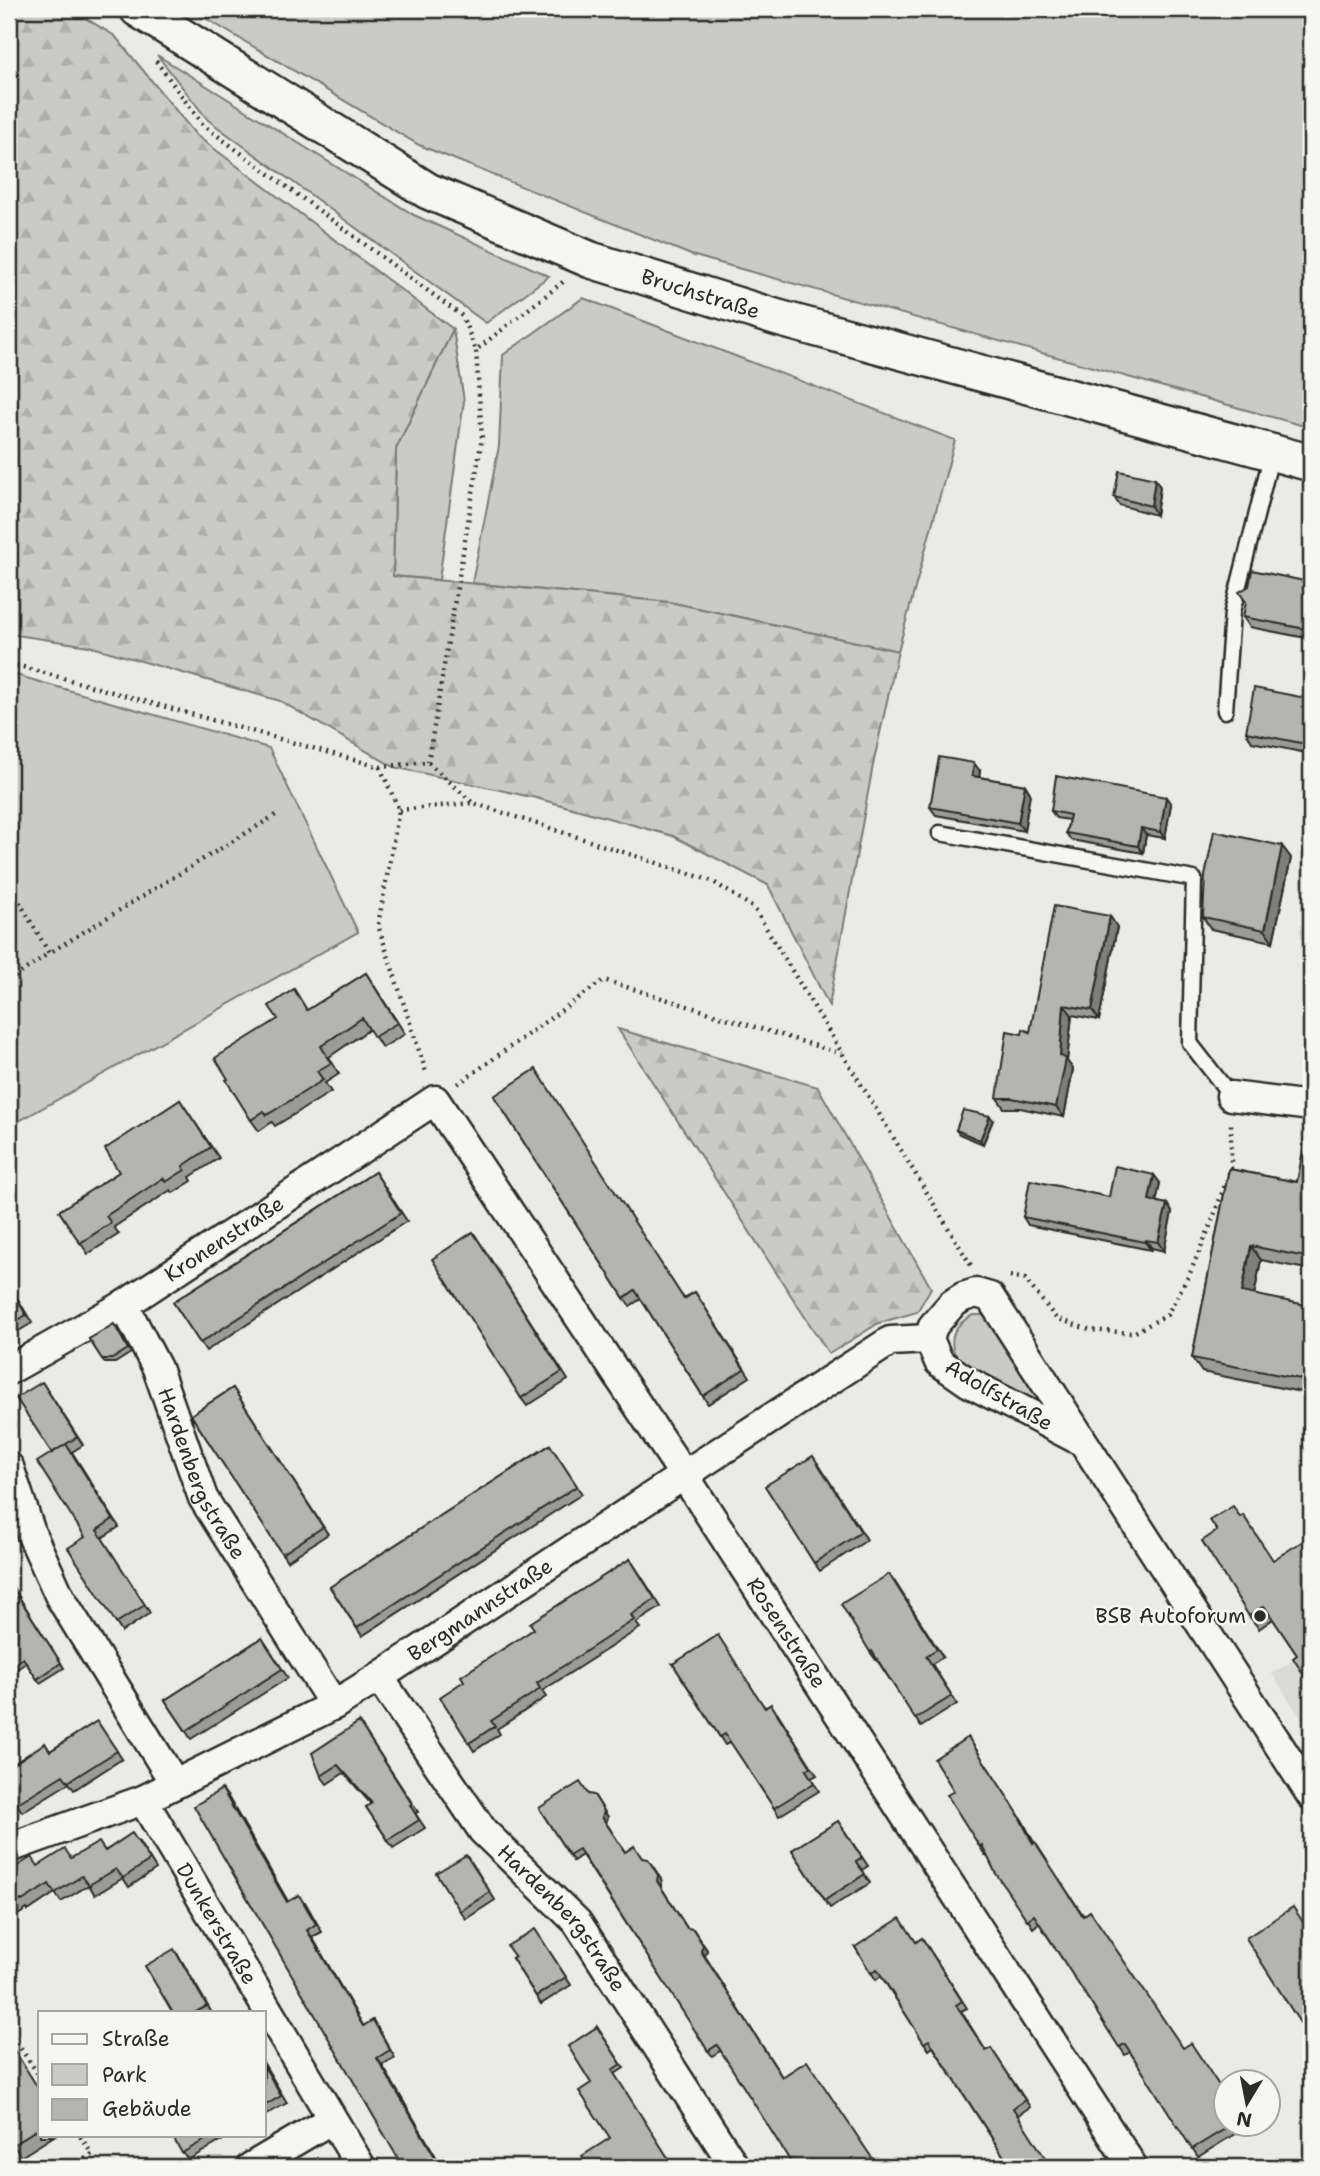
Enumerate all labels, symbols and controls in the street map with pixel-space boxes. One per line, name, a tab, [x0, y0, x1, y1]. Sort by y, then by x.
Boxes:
street label: Bruchstraße	[638, 262, 763, 326]
street label: Kronenstraße	[159, 1189, 289, 1289]
street label: Adolfstraße	[940, 1353, 1058, 1437]
street label: Hardenbergstraße	[151, 1384, 252, 1565]
street label: Bergmannstraße	[402, 1552, 558, 1668]
street label: Rosenstraße	[740, 1572, 833, 1694]
place label: BSB Autoforum	[1095, 1602, 1246, 1630]
marker: BSB Autoforum	[1252, 1608, 1268, 1624]
street label: Hardenbergstraße	[491, 1838, 632, 1997]
street label: Dunkerstraße	[170, 1858, 264, 1990]
legend	[38, 2011, 266, 2138]
text: Straße	[102, 2025, 170, 2053]
text: Park	[102, 2061, 147, 2089]
north arrow	[1212, 2068, 1282, 2138]
text: Gebäude	[102, 2095, 192, 2123]
text: N	[1235, 2106, 1254, 2133]

